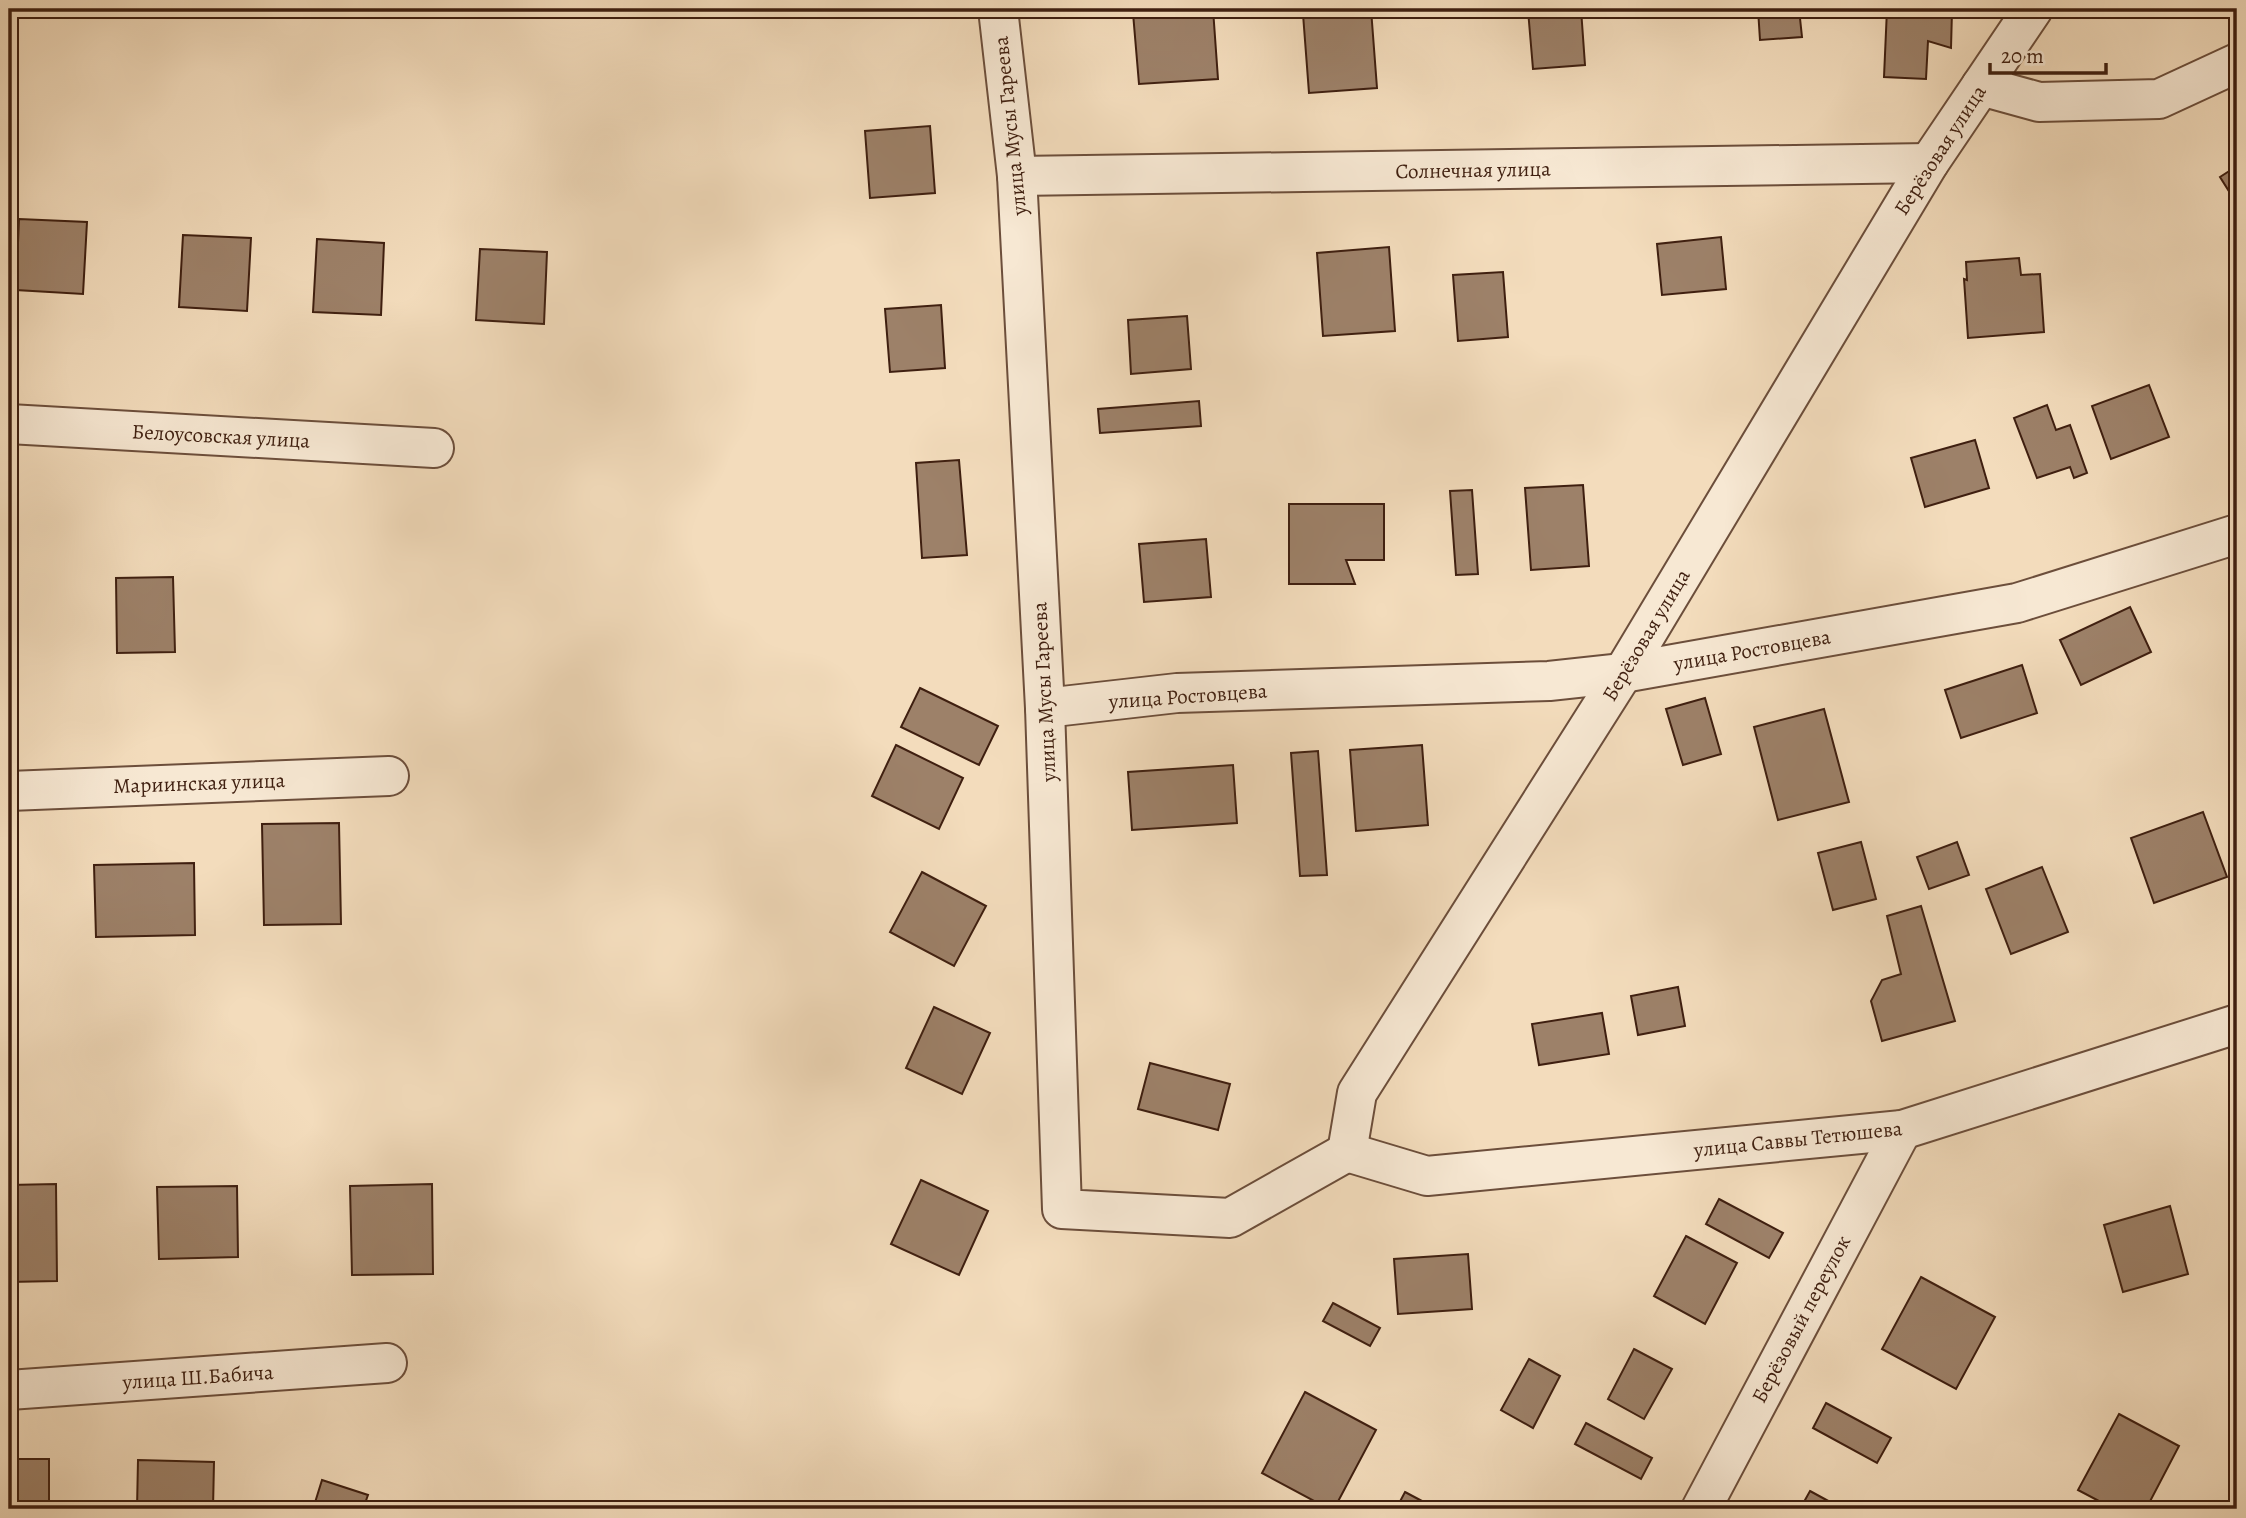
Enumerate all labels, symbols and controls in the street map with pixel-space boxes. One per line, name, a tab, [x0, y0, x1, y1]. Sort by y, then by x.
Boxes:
scale bar	[1990, 32, 2106, 76]
street label: улица Мусы Гареева	[987, 35, 1033, 218]
text: 20 m	[2001, 42, 2044, 70]
street label: Берёзовая улица	[1887, 79, 1993, 220]
street label: Солнечная улица	[1395, 155, 1551, 185]
street label: Белоусовская улица	[131, 417, 311, 455]
street label: Берёзовая улица	[1595, 563, 1697, 706]
street label: улица Мусы Гареева	[1025, 601, 1063, 784]
street label: улица Ростовцева	[1670, 622, 1833, 678]
street label: улица Ростовцева	[1107, 676, 1269, 716]
street label: Мариинская улица	[112, 766, 286, 800]
street label: улица Саввы Тетюшева	[1691, 1114, 1904, 1164]
street label: Берёзовый переулок	[1745, 1230, 1857, 1408]
street label: улица Ш.Бабича	[121, 1358, 275, 1396]

